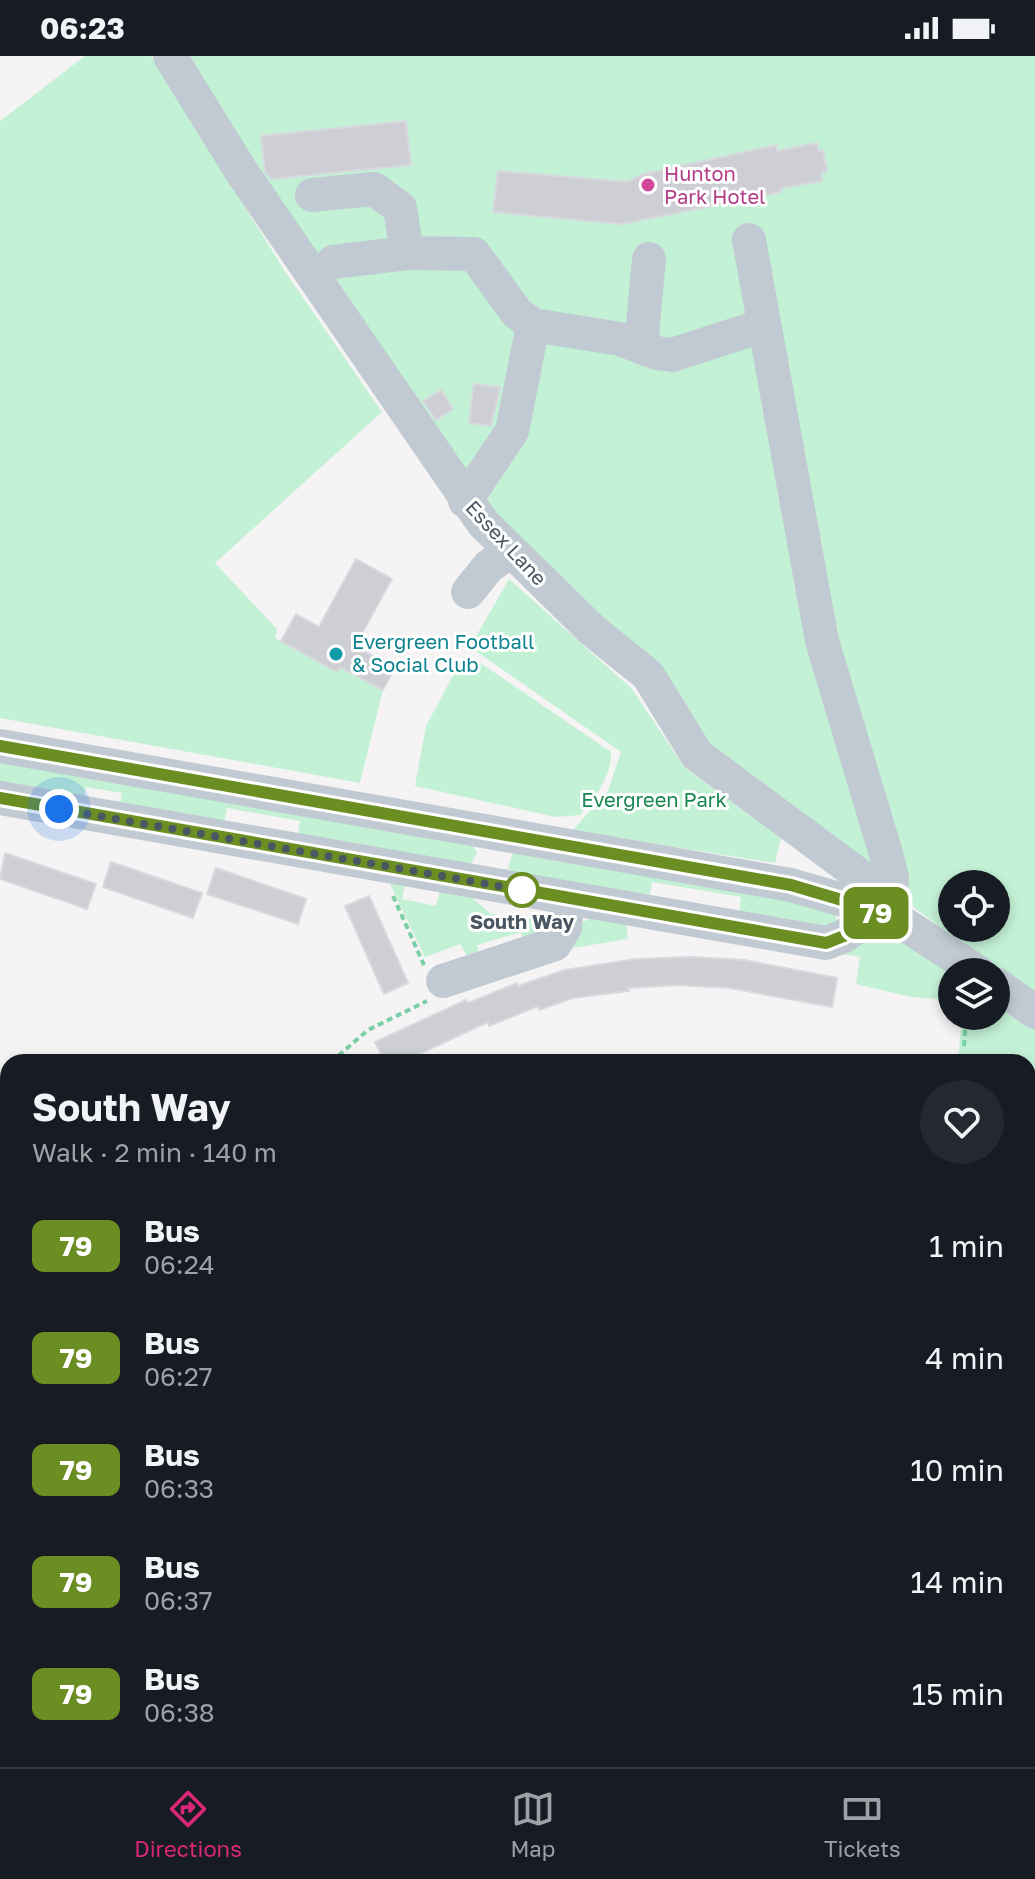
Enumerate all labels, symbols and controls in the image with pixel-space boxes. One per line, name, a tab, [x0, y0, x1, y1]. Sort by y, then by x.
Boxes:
text: 06:23	[40, 10, 125, 46]
place label: Hunton Park Hotel	[664, 161, 766, 208]
marker: Hunton Park Hotel	[639, 176, 657, 194]
street label: Essex Lane	[461, 495, 552, 590]
place label: Evergreen Football & Social Club	[352, 629, 535, 676]
marker: Evergreen Football & Social Club	[327, 645, 345, 663]
park label: Evergreen Park	[581, 787, 727, 811]
your location	[39, 789, 79, 829]
map controls	[938, 870, 1010, 1030]
button: locate	[938, 870, 1010, 942]
marker: South Way	[505, 873, 539, 907]
line badge: 79	[840, 887, 912, 939]
text: 79	[859, 896, 893, 929]
place label: South Way	[470, 909, 574, 933]
button: layers	[938, 958, 1010, 1030]
button: heart	[920, 1080, 1004, 1164]
text: South Way	[32, 1084, 231, 1129]
text: Walk · 2 min · 140 m	[32, 1137, 277, 1168]
text: Bus	[144, 1213, 200, 1249]
text: 1 min	[929, 1228, 1004, 1264]
text: 79	[59, 1229, 93, 1262]
text: 06:24	[144, 1249, 215, 1280]
text: Bus	[144, 1325, 200, 1361]
text: 4 min	[925, 1340, 1004, 1376]
text: 79	[59, 1341, 93, 1374]
text: 06:27	[144, 1361, 213, 1392]
text: Bus	[144, 1437, 200, 1473]
text: 10 min	[910, 1452, 1004, 1488]
text: 79	[59, 1453, 93, 1486]
text: 06:33	[144, 1473, 214, 1504]
text: Bus	[144, 1549, 200, 1585]
text: 14 min	[911, 1564, 1004, 1600]
text: 79	[59, 1565, 93, 1598]
text: 06:37	[144, 1585, 213, 1616]
text: Bus	[144, 1661, 200, 1697]
text: 15 min	[912, 1676, 1004, 1712]
text: 79	[59, 1677, 93, 1710]
text: 06:38	[144, 1697, 215, 1728]
tab: Directions	[134, 1787, 242, 1862]
tab: Map	[510, 1787, 555, 1862]
tab: Tickets	[824, 1787, 901, 1862]

